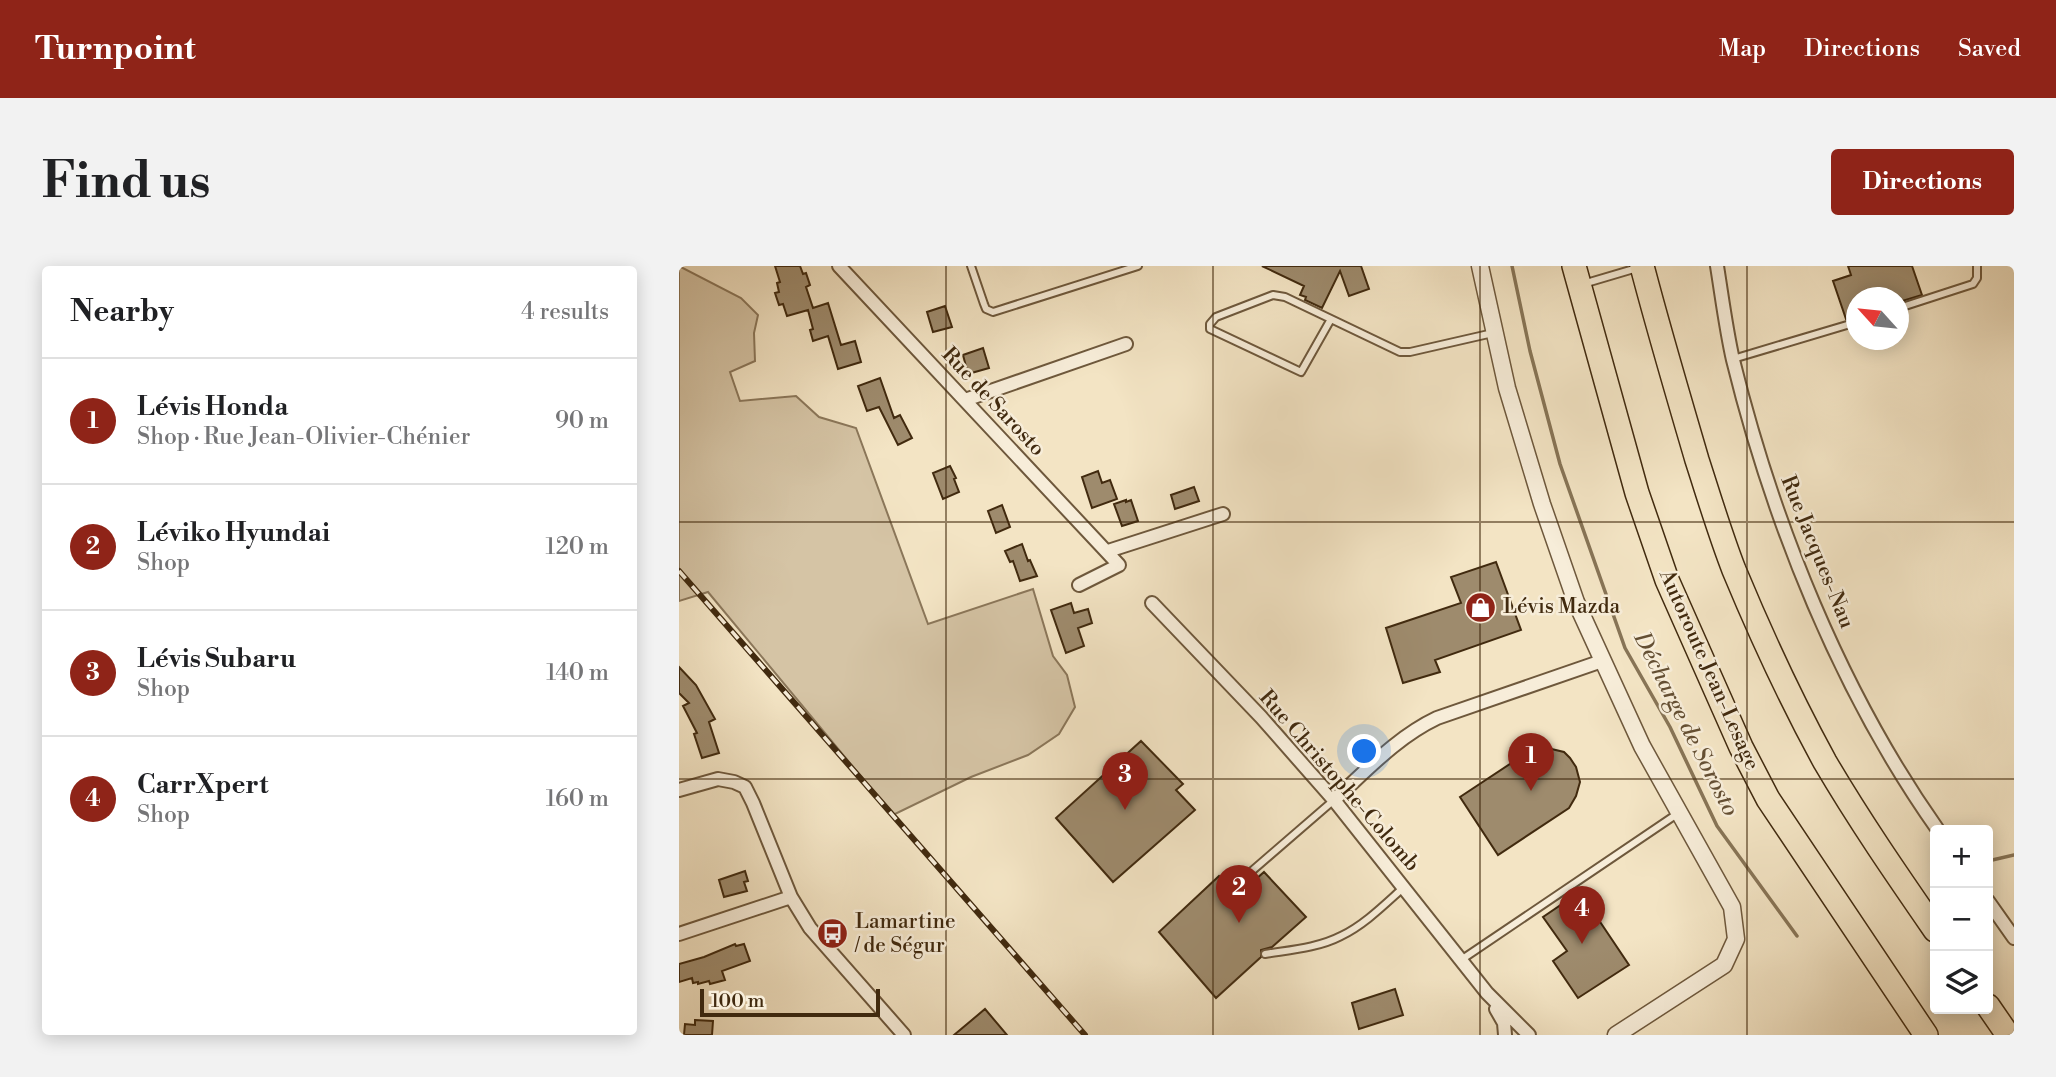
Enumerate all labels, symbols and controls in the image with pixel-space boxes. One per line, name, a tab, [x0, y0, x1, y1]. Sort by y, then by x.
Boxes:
text: Turnpoint	[35, 29, 196, 70]
text: Map	[1719, 34, 1766, 64]
text: Directions	[1804, 34, 1920, 64]
text: Saved	[1958, 34, 2021, 64]
button: Directions	[1831, 149, 2014, 215]
text: Find us	[42, 152, 211, 213]
north arrow	[1846, 287, 1909, 350]
text: Nearby	[70, 293, 174, 331]
text: 4 results	[521, 298, 609, 326]
street label: Rue de Sarosto	[936, 342, 1050, 462]
text: Lévis Honda	[137, 391, 288, 423]
text: 1	[87, 407, 99, 435]
text: 90 m	[555, 407, 609, 435]
text: Shop · Rue Jean-Olivier-Chénier	[137, 423, 470, 451]
street label: Rue Jacques-Nau	[1775, 472, 1859, 632]
text: Léviko Hyundai	[137, 517, 330, 549]
text: 2	[86, 533, 100, 561]
text: 120 m	[545, 533, 609, 561]
text: Shop	[137, 549, 190, 577]
street label: Autoroute Jean-Lesage	[1653, 565, 1765, 774]
shop icon: Lévis Mazda	[1463, 590, 1497, 624]
place label: Lévis Mazda	[1503, 594, 1621, 620]
water label: Décharge de Sorosto	[1627, 626, 1745, 821]
text: Lévis Subaru	[137, 643, 296, 675]
text: 3	[86, 659, 100, 687]
text: 140 m	[546, 659, 609, 687]
text: Shop	[137, 675, 190, 703]
street label: Rue Christophe-Colomb	[1253, 685, 1425, 877]
pin: 1	[1508, 733, 1554, 791]
your location	[1347, 734, 1381, 768]
pin: 3	[1102, 752, 1148, 810]
text: CarrXpert	[137, 769, 268, 801]
text: 4	[85, 785, 101, 813]
text: 160 m	[546, 785, 609, 813]
text: Shop	[137, 801, 190, 829]
map controls	[1930, 825, 1993, 1014]
button: +	[1930, 825, 1993, 888]
pin: 2	[1216, 865, 1262, 923]
pin: 4	[1559, 886, 1605, 944]
button: −	[1930, 888, 1993, 951]
place label: Lamartine / de Ségur	[854, 909, 956, 959]
bus stop icon: Lamartine / de Ségur	[815, 917, 849, 951]
button: layers	[1930, 951, 1993, 1014]
scale bar	[700, 986, 880, 1018]
text: 100 m	[711, 989, 764, 1013]

